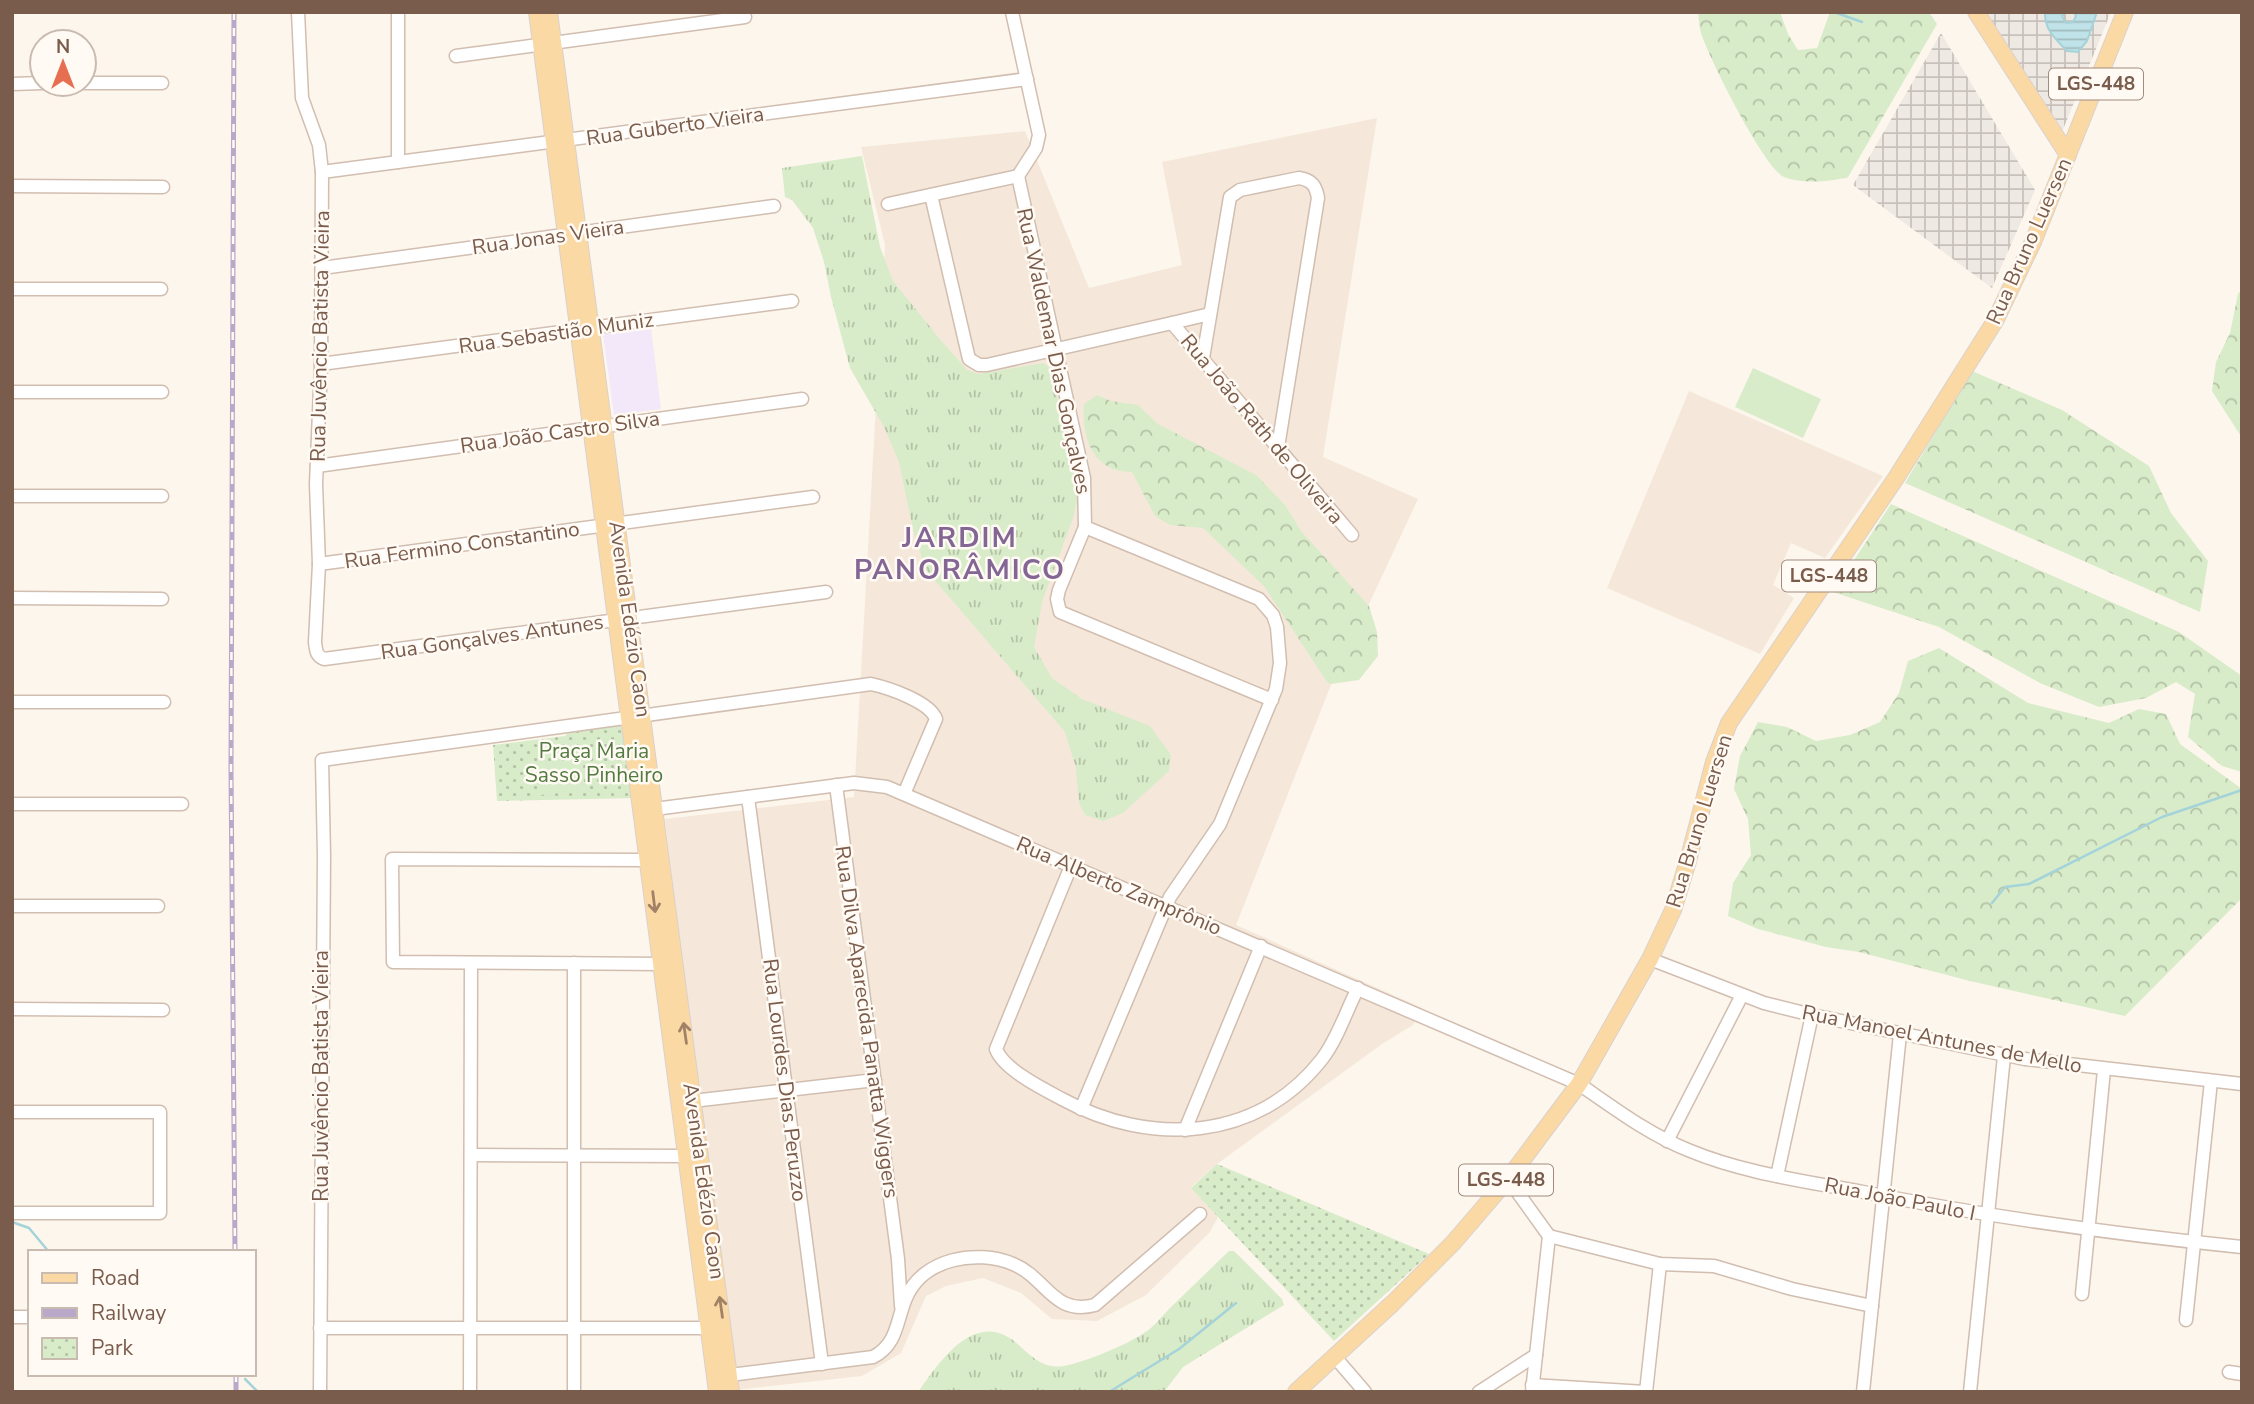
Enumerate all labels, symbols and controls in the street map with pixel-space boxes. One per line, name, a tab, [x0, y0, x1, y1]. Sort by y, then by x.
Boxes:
north arrow	[28, 28, 98, 98]
text: N	[56, 34, 70, 60]
road number: LGS-448	[2049, 68, 2143, 100]
street label: Rua Guberto Vieira	[584, 100, 766, 152]
street label: Rua Bruno Luersen	[1980, 153, 2078, 329]
street label: Rua Waldemar Dias Gonçalves	[1010, 205, 1098, 497]
street label: Rua Juvêncio Batista Vieira	[304, 210, 336, 462]
street label: Rua Jonas Vieira	[470, 212, 626, 262]
street label: Rua Sebastião Muniz	[457, 305, 656, 361]
street label: Rua João Rath de Oliveira	[1174, 328, 1350, 530]
street label: Rua João Castro Silva	[458, 404, 662, 460]
street label: Rua Fermino Constantino	[343, 515, 581, 575]
street label: Avenida Edézio Caon	[602, 519, 658, 719]
district label: JARDIM PANORÂMICO	[854, 519, 1066, 589]
road number: LGS-448	[1782, 561, 1876, 592]
street label: Rua Gonçalves Antunes	[379, 607, 605, 667]
street label: Rua Bruno Luersen	[1659, 731, 1739, 911]
park label: Praça Maria Sasso Pinheiro	[525, 737, 663, 789]
street label: Rua Alberto Zamprônio	[1012, 830, 1226, 942]
street label: Rua Dilva Aparecida Panatta Wiggers	[828, 844, 906, 1200]
one-way arrow	[647, 890, 660, 913]
street label: Rua Juvêncio Batista Vieira	[307, 950, 335, 1202]
street label: Rua Lourdes Dias Peruzzo	[756, 957, 814, 1203]
street label: Rua Manoel Antunes de Mello	[1800, 998, 2084, 1080]
one-way arrow	[678, 1023, 691, 1045]
street label: Avenida Edézio Caon	[676, 1081, 732, 1281]
road number: LGS-448	[1459, 1164, 1553, 1196]
street label: Rua João Paulo I	[1822, 1171, 1978, 1227]
legend	[28, 1250, 256, 1376]
text: Road	[91, 1264, 140, 1292]
one-way arrow	[714, 1297, 727, 1319]
text: Railway	[91, 1299, 166, 1327]
text: Park	[91, 1334, 133, 1362]

